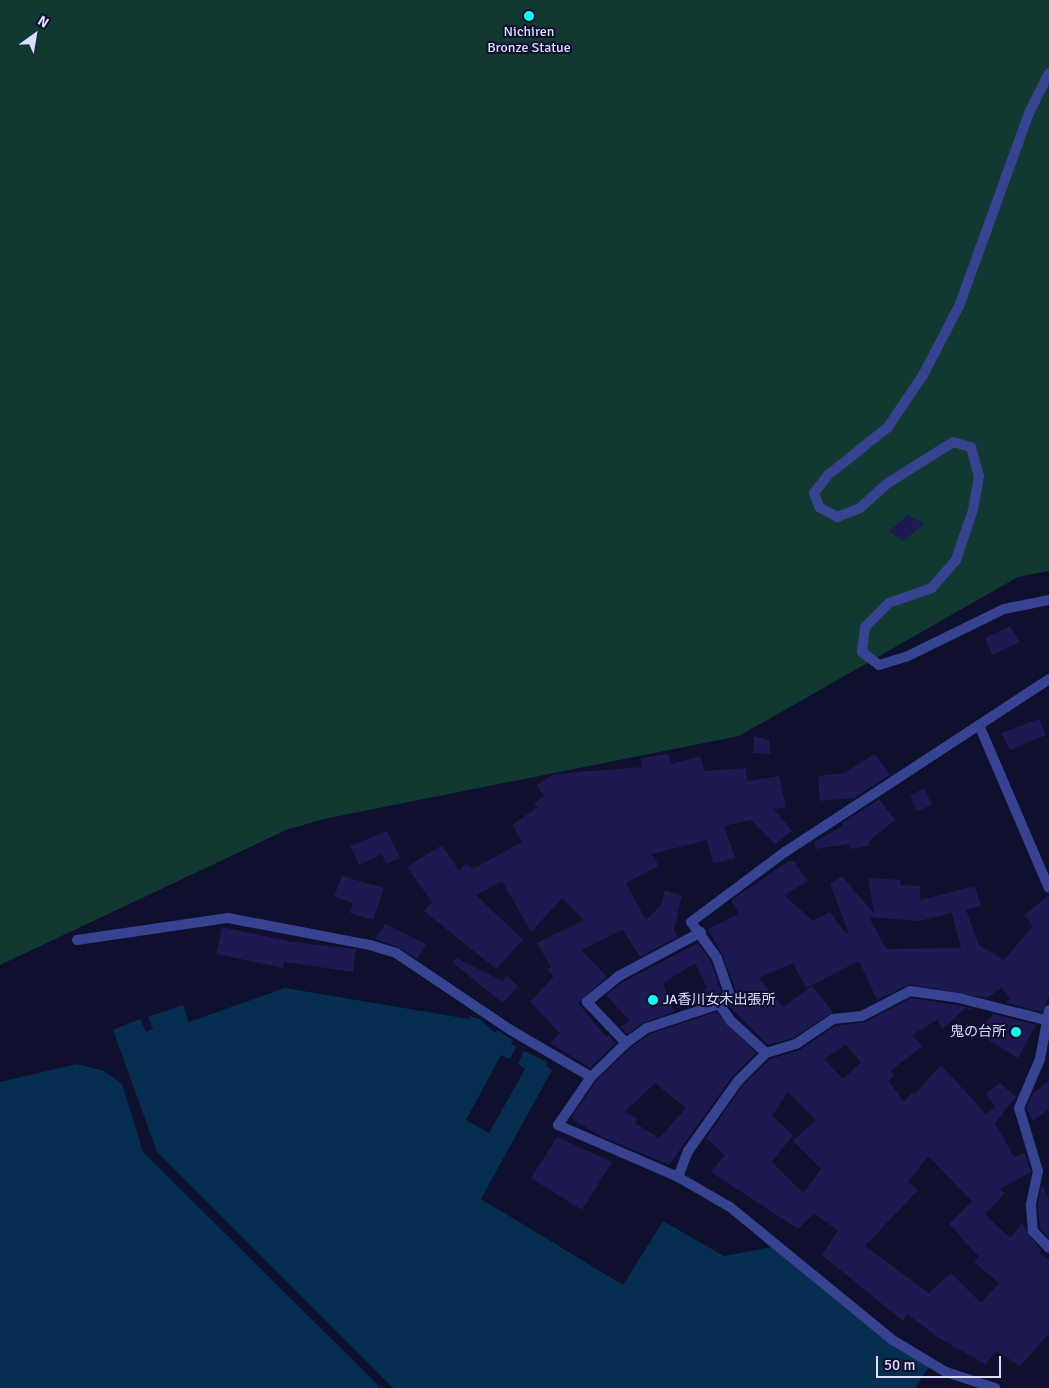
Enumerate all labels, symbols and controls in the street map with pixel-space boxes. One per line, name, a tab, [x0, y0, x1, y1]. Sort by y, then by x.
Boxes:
north arrow	[10, 10, 60, 60]
marker: Nichiren Bronze Statue	[523, 10, 535, 22]
text: N	[35, 12, 52, 32]
place label: Nichiren Bronze Statue	[487, 24, 571, 56]
place label: JA香川女木出張所	[663, 992, 776, 1008]
marker: JA香川女木出張所	[647, 994, 659, 1006]
place label: 鬼の台所	[950, 1024, 1006, 1040]
marker: 鬼の台所	[1010, 1026, 1022, 1038]
scale bar	[879, 1346, 1004, 1378]
text: 50 m	[884, 1356, 915, 1374]

